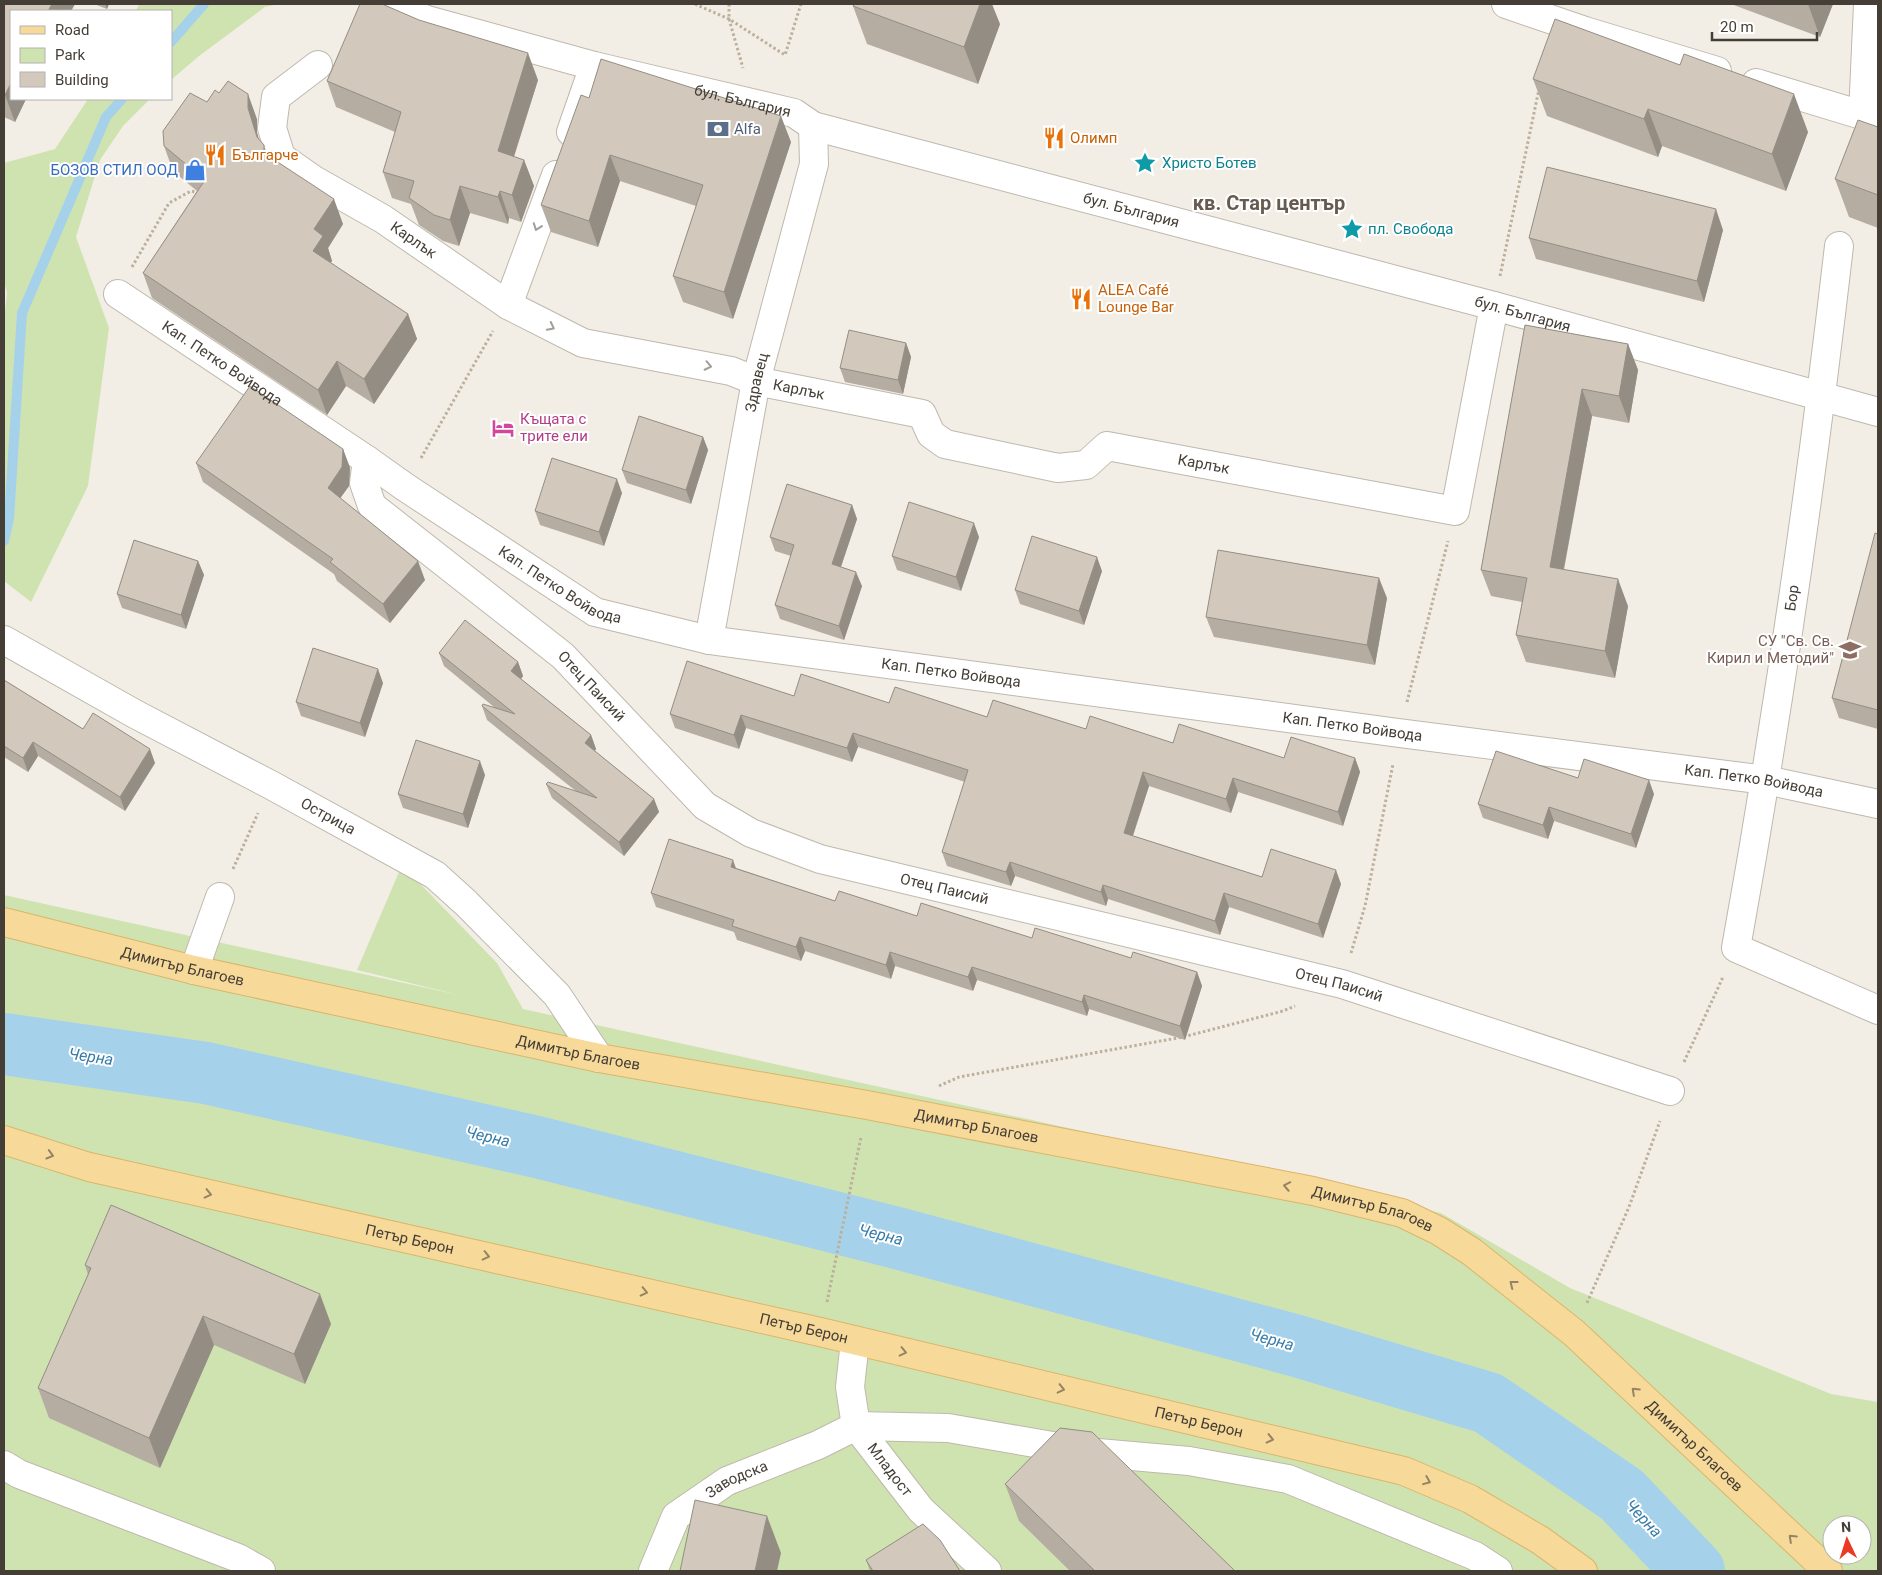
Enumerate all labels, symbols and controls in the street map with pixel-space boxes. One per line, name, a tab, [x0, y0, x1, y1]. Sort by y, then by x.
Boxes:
legend	[10, 10, 172, 100]
scale bar	[1712, 10, 1817, 42]
text: 20 m	[1720, 18, 1754, 36]
text: Road	[55, 21, 89, 39]
text: Park	[55, 46, 86, 64]
text: Building	[55, 71, 109, 89]
street label: бул. България	[693, 81, 793, 121]
bank icon: Alfa	[705, 116, 731, 142]
place label: Alfa	[734, 120, 761, 138]
restaurant icon: Олимп	[1041, 125, 1067, 151]
place label: Олимп	[1070, 129, 1117, 147]
restaurant icon: Българче	[202, 142, 228, 168]
place label: Българче	[232, 146, 298, 164]
place icon: Христо Ботев	[1132, 150, 1158, 176]
place label: Христо Ботев	[1162, 154, 1257, 172]
shop icon: БОЗОВ СТИЛ ООД	[182, 157, 208, 183]
place label: БОЗОВ СТИЛ ООД	[51, 161, 178, 179]
street label: бул. България	[1081, 189, 1181, 231]
district label: кв. Стар център	[1193, 191, 1345, 215]
place icon: пл. Свобода	[1339, 216, 1365, 242]
street label: Карлък	[387, 218, 440, 262]
place label: пл. Свобода	[1368, 220, 1453, 238]
one-way arrow	[533, 222, 543, 231]
place label: ALEA Café Lounge Bar	[1098, 281, 1174, 316]
restaurant icon: ALEA Café Lounge Bar	[1068, 286, 1094, 312]
street label: бул. България	[1473, 292, 1573, 336]
street label: Кап. Петко Войвода	[158, 317, 286, 410]
one-way arrow	[546, 321, 555, 331]
street label: Здравец	[742, 351, 772, 413]
one-way arrow	[703, 360, 712, 371]
street label: Карлък	[772, 376, 826, 403]
place label: Къщата с трите ели	[520, 410, 588, 445]
hotel icon: Къщата с трите ели	[490, 415, 516, 441]
street label: Карлък	[1176, 450, 1231, 478]
street label: Кап. Петко Войвода	[495, 542, 623, 627]
street label: Бор	[1781, 584, 1803, 612]
place label: СУ "Св. Св. Кирил и Методий"	[1707, 632, 1834, 667]
school or university icon: СУ "Св. Св. Кирил и Методий"	[1837, 637, 1863, 663]
street label: Отец Паисий	[554, 647, 629, 725]
street label: Кап. Петко Войвода	[880, 654, 1022, 691]
street label: Кап. Петко Войвода	[1282, 708, 1423, 745]
street label: Кап. Петко Войвода	[1683, 761, 1825, 801]
street label: Острица	[298, 794, 359, 839]
street label: Отец Паисий	[898, 870, 990, 908]
street label: Димитър Благоев	[119, 943, 246, 990]
street label: Отец Паисий	[1293, 964, 1385, 1006]
street label: Димитър Благоев	[515, 1031, 642, 1074]
water label: Черна	[67, 1044, 115, 1069]
street label: Димитър Благоев	[913, 1105, 1040, 1147]
water label: Черна	[464, 1122, 512, 1151]
one-way arrow	[45, 1150, 54, 1160]
one-way arrow	[1283, 1181, 1292, 1191]
street label: Димитър Благоев	[1310, 1182, 1436, 1236]
one-way arrow	[203, 1188, 212, 1199]
water label: Черна	[857, 1220, 905, 1249]
street label: Петър Берон	[364, 1221, 456, 1258]
one-way arrow	[481, 1251, 490, 1261]
one-way arrow	[1509, 1281, 1518, 1290]
one-way arrow	[640, 1286, 649, 1297]
street label: Петър Берон	[758, 1310, 850, 1347]
water label: Черна	[1248, 1324, 1296, 1354]
one-way arrow	[898, 1346, 907, 1357]
one-way arrow	[1057, 1383, 1066, 1394]
one-way arrow	[1632, 1388, 1641, 1397]
street label: Димитър Благоев	[1642, 1396, 1747, 1496]
street label: Петър Берон	[1153, 1403, 1245, 1441]
one-way arrow	[1266, 1433, 1275, 1444]
street label: Младост	[863, 1439, 916, 1500]
street label: Заводска	[702, 1457, 770, 1502]
one-way arrow	[1422, 1475, 1431, 1485]
water label: Черна	[1621, 1495, 1666, 1541]
north arrow	[1822, 1515, 1872, 1565]
text: N	[1841, 1519, 1852, 1535]
one-way arrow	[1789, 1535, 1798, 1544]

